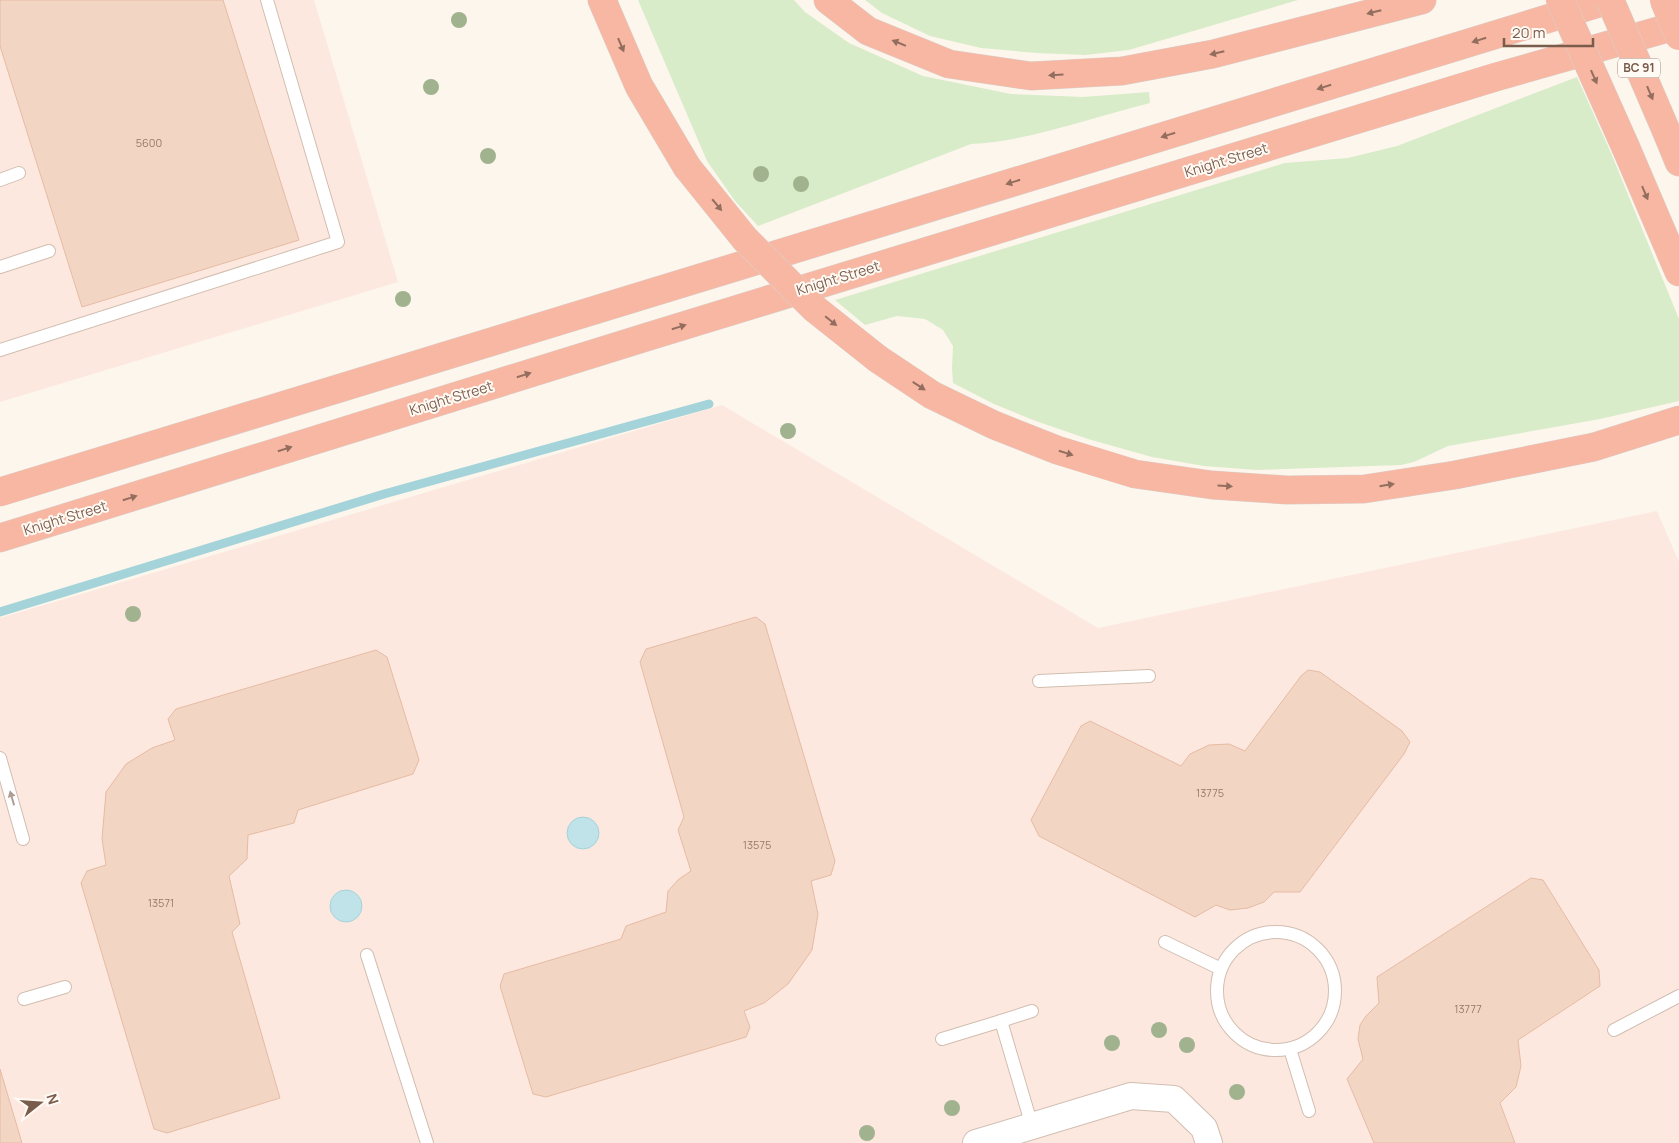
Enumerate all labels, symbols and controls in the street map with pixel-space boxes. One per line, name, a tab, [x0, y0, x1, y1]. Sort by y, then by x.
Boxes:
one-way arrow	[1367, 9, 1382, 17]
scale bar	[1504, 15, 1593, 47]
text: 20 m	[1512, 22, 1545, 43]
one-way arrow	[1471, 36, 1486, 44]
one-way arrow	[618, 38, 626, 52]
one-way arrow	[892, 39, 906, 47]
one-way arrow	[1209, 49, 1224, 57]
road number: BC 91	[1618, 58, 1660, 78]
one-way arrow	[1591, 70, 1599, 84]
one-way arrow	[1048, 71, 1064, 79]
one-way arrow	[1316, 84, 1331, 92]
one-way arrow	[1646, 86, 1654, 101]
one-way arrow	[1161, 131, 1176, 139]
house number: 5600	[136, 135, 162, 150]
street label: Knight Street	[1182, 138, 1270, 181]
one-way arrow	[1005, 179, 1020, 187]
one-way arrow	[1642, 186, 1650, 200]
one-way arrow	[712, 199, 723, 212]
street label: Knight Street	[794, 256, 882, 299]
one-way arrow	[824, 316, 837, 327]
one-way arrow	[672, 322, 687, 330]
one-way arrow	[517, 371, 532, 379]
street label: Knight Street	[407, 376, 495, 419]
one-way arrow	[912, 381, 925, 390]
one-way arrow	[278, 445, 293, 453]
one-way arrow	[1059, 449, 1074, 457]
one-way arrow	[1379, 481, 1395, 489]
one-way arrow	[1217, 482, 1233, 490]
one-way arrow	[123, 493, 138, 501]
street label: Knight Street	[21, 496, 109, 539]
house number: 13775	[1196, 785, 1224, 800]
one-way arrow	[7, 791, 15, 806]
house number: 13575	[743, 837, 771, 852]
house number: 13571	[148, 895, 174, 910]
house number: 13777	[1454, 1001, 1482, 1016]
north arrow	[15, 1078, 65, 1128]
text: N	[42, 1091, 63, 1107]

